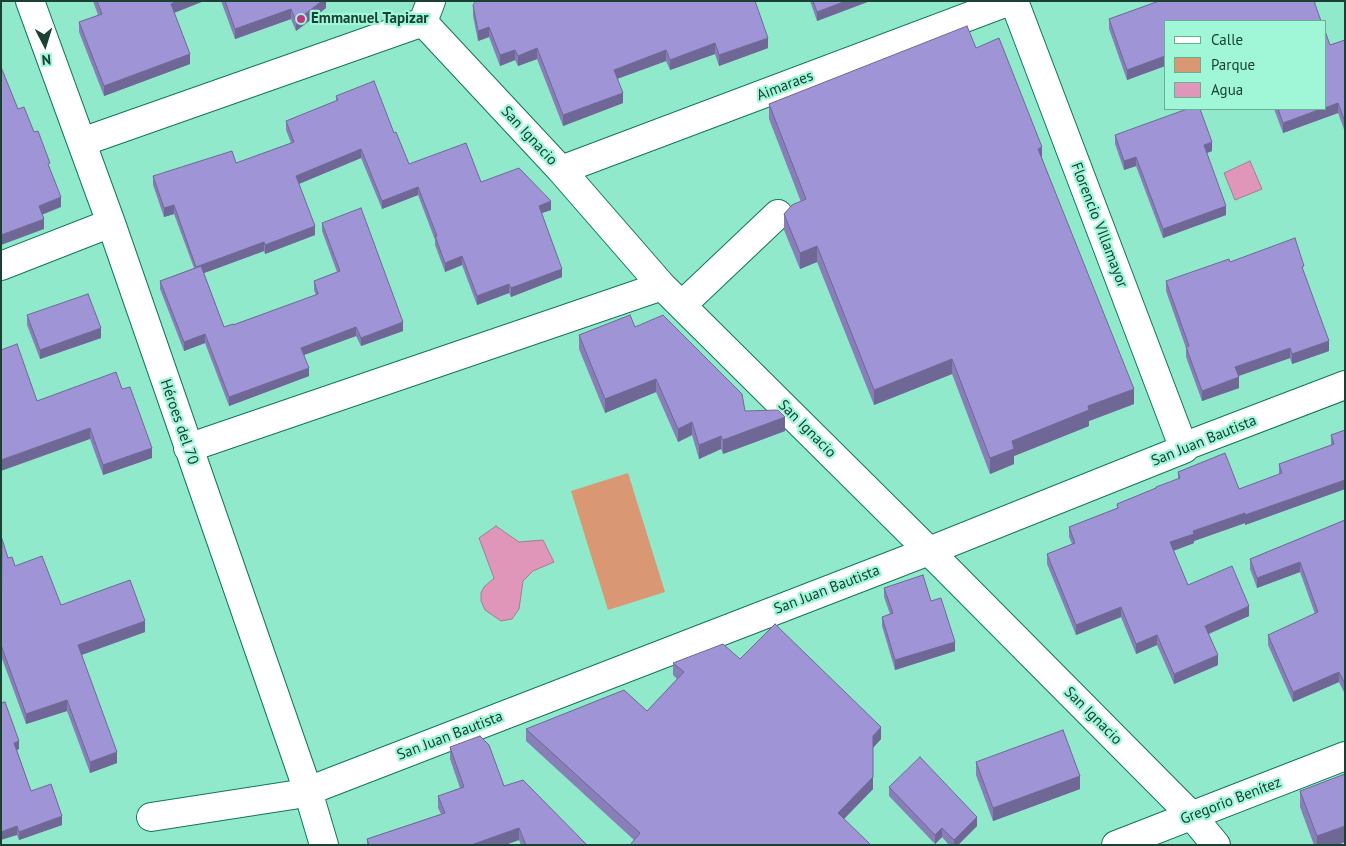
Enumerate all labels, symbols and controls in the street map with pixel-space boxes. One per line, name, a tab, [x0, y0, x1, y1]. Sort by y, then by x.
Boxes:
place label: Emmanuel Tapizar	[311, 10, 429, 28]
marker: Emmanuel Tapizar	[295, 13, 307, 25]
north arrow	[20, 20, 70, 70]
legend	[1164, 20, 1326, 110]
text: Calle	[1211, 30, 1243, 49]
text: N	[41, 51, 52, 69]
text: Parque	[1211, 55, 1255, 74]
street label: Aimaraes	[754, 67, 816, 105]
text: Agua	[1211, 80, 1243, 99]
street label: San Ignacio	[497, 103, 561, 169]
street label: Florencio VIllamayor	[1067, 160, 1131, 290]
street label: Héroes del 70	[156, 377, 202, 467]
street label: San Ignacio	[774, 396, 840, 462]
street label: San Juan Bautista	[1149, 412, 1259, 470]
street label: San Juan Bautista	[772, 562, 882, 618]
street label: San Ignacio	[1060, 683, 1126, 749]
street label: San Juan Bautista	[395, 708, 505, 764]
street label: Gregorio Benítez	[1178, 773, 1284, 829]

